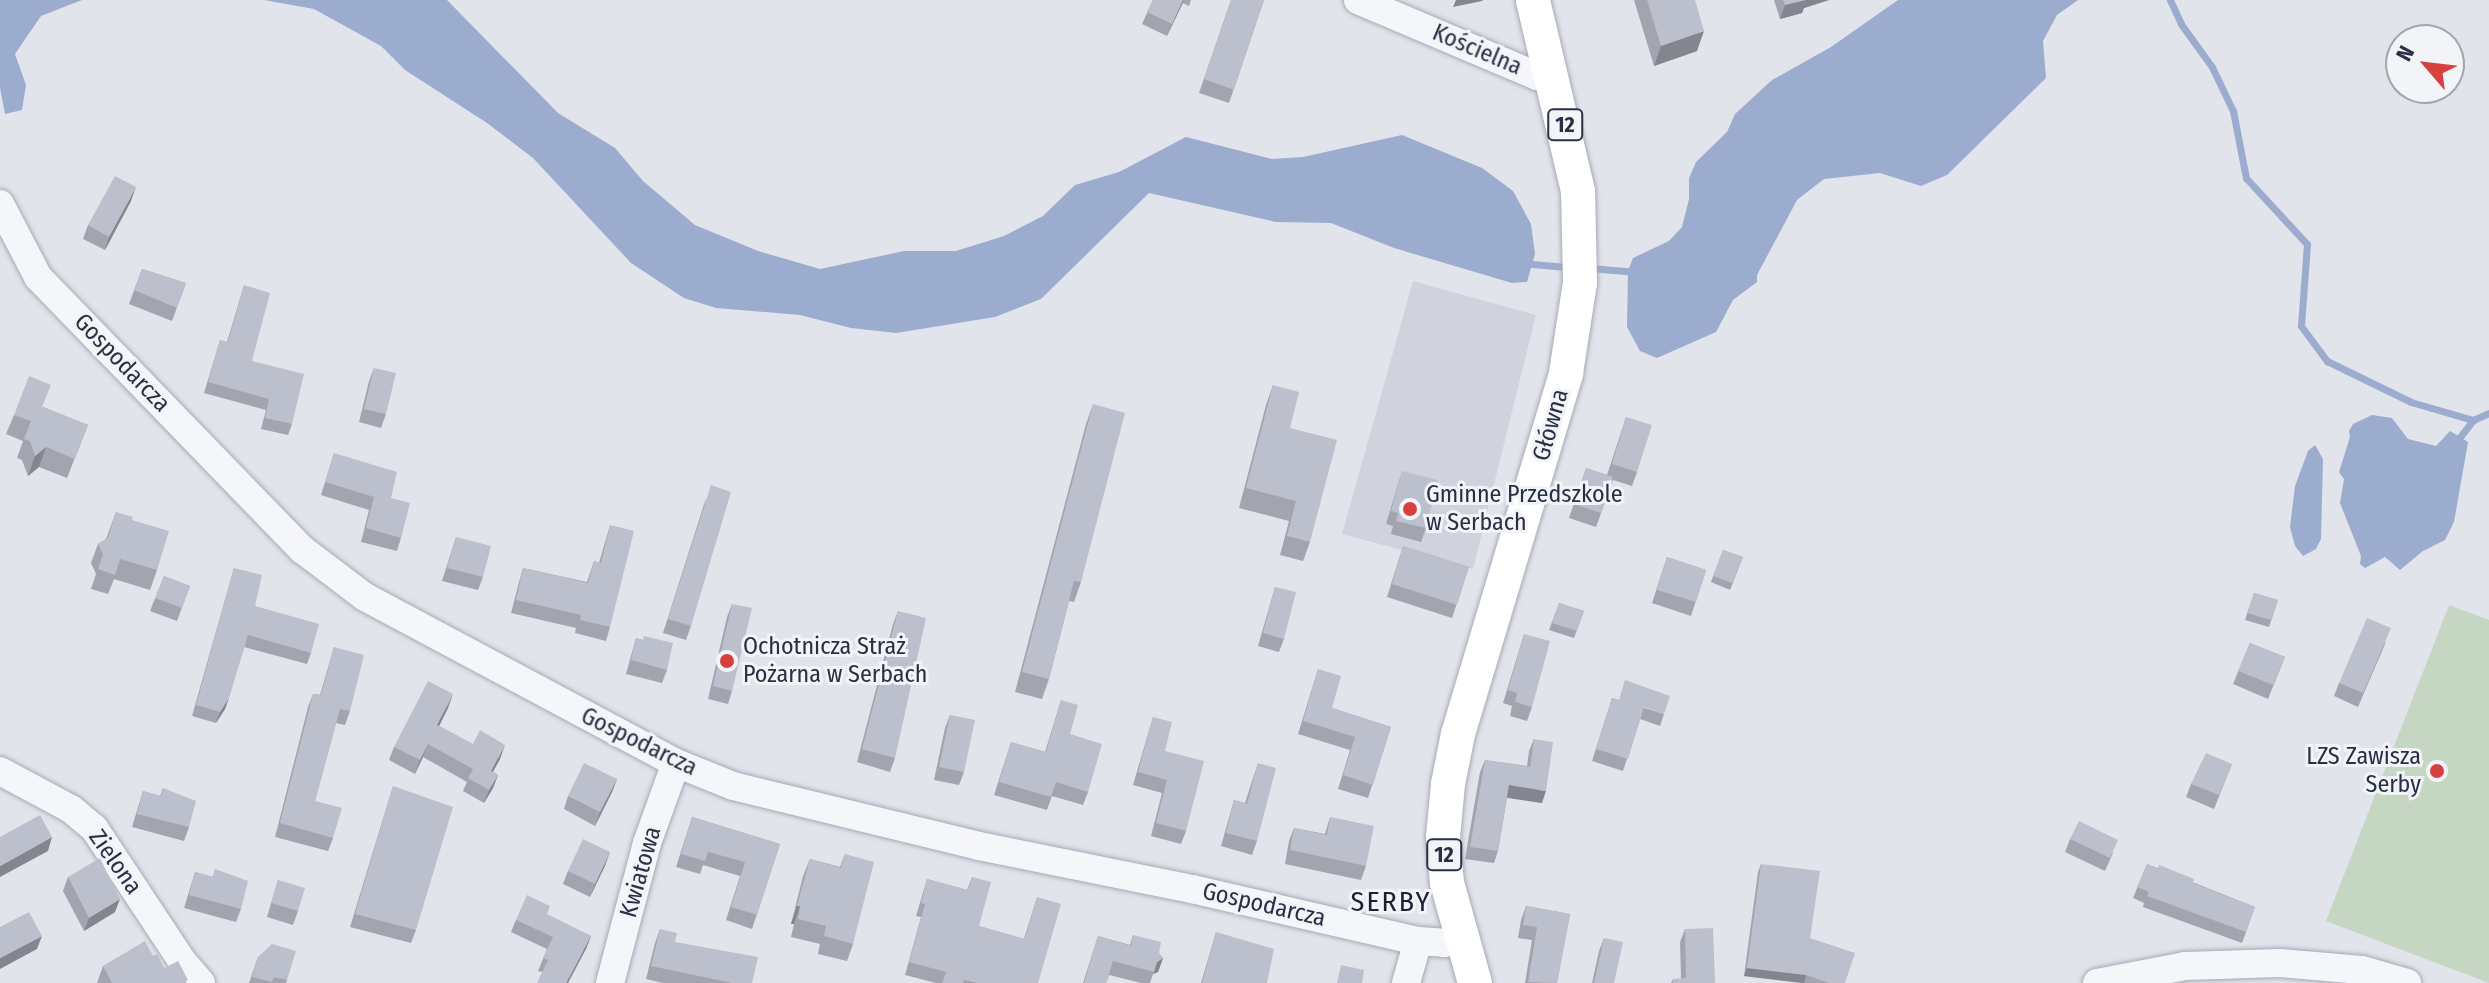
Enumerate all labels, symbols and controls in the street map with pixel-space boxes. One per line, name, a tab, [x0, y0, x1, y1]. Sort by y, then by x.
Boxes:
street label: Kościelna	[1428, 18, 1526, 82]
north arrow	[2385, 24, 2465, 104]
text: N	[2390, 41, 2420, 66]
road number: 12	[1547, 107, 1583, 143]
street label: Gospodarcza	[68, 308, 176, 418]
street label: Główna	[1527, 386, 1575, 464]
place label: Gminne Przedszkole w Serbach	[1426, 481, 1623, 537]
marker: Gminne Przedszkole w Serbach	[1401, 500, 1419, 518]
place label: Ochotnicza Straż Pożarna w Serbach	[743, 633, 927, 689]
marker: Ochotnicza Straż Pożarna w Serbach	[718, 652, 736, 670]
street label: Gospodarcza	[576, 702, 702, 782]
place label: LZS Zawisza Serby	[2306, 743, 2421, 799]
marker: LZS Zawisza Serby	[2428, 762, 2446, 780]
street label: Kwiatowa	[614, 823, 668, 921]
street label: Zielona	[82, 824, 148, 900]
road number: 12	[1426, 837, 1462, 873]
street label: Gospodarcza	[1200, 877, 1328, 933]
district label: SERBY	[1351, 885, 1431, 919]

